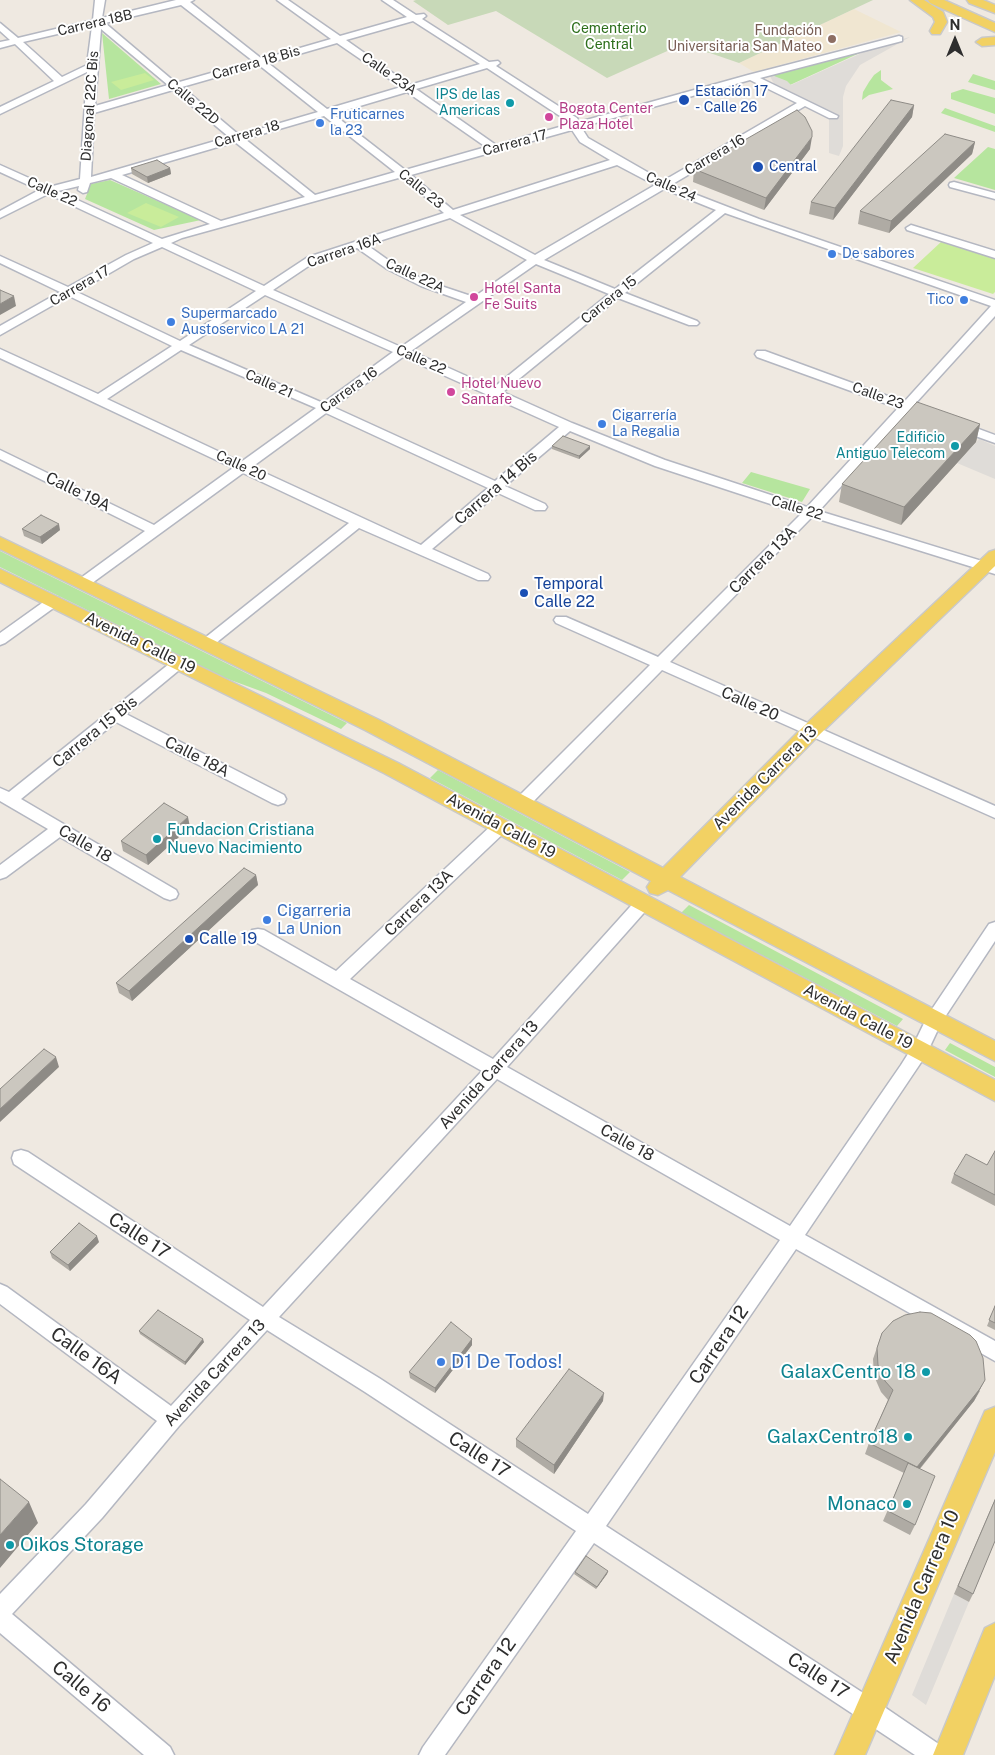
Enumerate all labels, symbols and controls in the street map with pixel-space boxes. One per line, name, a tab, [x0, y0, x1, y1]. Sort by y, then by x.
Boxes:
street label: Carrera 18B	[56, 6, 134, 40]
north arrow	[930, 15, 980, 65]
text: N	[950, 17, 960, 33]
park label: Cementerio Central	[571, 21, 647, 54]
place label: Fundación Universitaria San Mateo	[667, 23, 822, 56]
marker: Fundación Universitaria San Mateo	[826, 33, 838, 45]
street label: Carrera 18 Bis	[210, 42, 302, 84]
street label: Calle 23A	[358, 49, 420, 99]
street label: Diagonal 22C Bis	[78, 50, 102, 162]
street label: Calle 22D	[163, 75, 223, 129]
place label: Estación 17 - Calle 26	[695, 84, 768, 116]
place label: IPS de las Americas	[436, 87, 500, 120]
marker: Estación 17 - Calle 26	[677, 93, 691, 107]
marker: IPS de las Americas	[504, 97, 516, 109]
place label: Bogota Center Plaza Hotel	[559, 101, 653, 134]
place label: Fruticarnes la 23	[330, 107, 405, 140]
marker: Bogota Center Plaza Hotel	[543, 111, 555, 123]
street label: Carrera 18	[212, 117, 282, 151]
marker: Fruticarnes la 23	[314, 117, 326, 129]
street label: Carrera 17	[481, 126, 549, 160]
street label: Carrera 16	[682, 131, 748, 179]
place label: Central	[769, 159, 817, 175]
marker: Central	[751, 160, 765, 174]
street label: Calle 23	[395, 166, 447, 212]
street label: Calle 24	[643, 168, 699, 206]
street label: Calle 22	[24, 174, 80, 210]
street label: Carrera 16A	[305, 231, 383, 271]
place label: De sabores	[842, 246, 914, 262]
marker: De sabores	[826, 248, 838, 260]
street label: Calle 22A	[383, 255, 447, 297]
street label: Carrera 17	[47, 262, 113, 310]
street label: Carrera 15	[578, 272, 640, 328]
place label: Hotel Santa Fe Suits	[484, 281, 561, 314]
marker: Hotel Santa Fe Suits	[468, 291, 480, 303]
place label: Tico	[927, 292, 954, 308]
marker: Tico	[958, 294, 970, 306]
place label: Supermarcado Austoservico LA 21	[181, 306, 305, 338]
marker: Supermarcado Austoservico LA 21	[165, 316, 177, 328]
street label: Calle 22	[393, 342, 449, 378]
street label: Carrera 16	[317, 364, 381, 416]
street label: Calle 21	[242, 366, 296, 402]
place label: Hotel Nuevo Santafe	[461, 376, 541, 408]
street label: Calle 23	[850, 379, 906, 413]
marker: Hotel Nuevo Santafe	[445, 386, 457, 398]
place label: Cigarrería La Regalia	[612, 408, 680, 441]
marker: Cigarrería La Regalia	[596, 418, 608, 430]
place label: Edificio Antiguo Telecom	[836, 430, 945, 462]
marker: Edificio Antiguo Telecom	[949, 440, 961, 452]
street label: Calle 20	[213, 447, 269, 485]
street label: Carrera 14 Bis	[451, 447, 541, 529]
street label: Calle 19A	[43, 468, 113, 516]
street label: Calle 22	[769, 492, 825, 524]
street label: Carrera 13A	[725, 522, 801, 598]
place label: Temporal Calle 22	[534, 574, 604, 612]
marker: Temporal Calle 22	[518, 587, 530, 599]
street label: Avenida Calle 19	[81, 608, 199, 678]
street label: Calle 20	[718, 683, 782, 725]
street label: Carrera 15 Bis	[49, 692, 141, 772]
street label: Avenida Carrera 13	[709, 722, 821, 834]
street label: Calle 18A	[161, 733, 233, 781]
street label: Avenida Calle 19	[443, 789, 559, 863]
place label: Fundacion Cristiana Nuevo Nacimiento	[167, 820, 314, 858]
street label: Calle 18	[55, 821, 115, 867]
marker: Fundacion Cristiana Nuevo Nacimiento	[151, 833, 163, 845]
street label: Carrera 13A	[381, 866, 457, 940]
place label: Cigarreria La Union	[277, 901, 351, 939]
marker: Cigarreria La Union	[261, 914, 273, 926]
place label: Calle 19	[199, 929, 257, 949]
marker: Calle 19	[183, 933, 195, 945]
street label: Avenida Calle 19	[800, 980, 916, 1054]
street label: Avenida Carrera 13	[435, 1017, 543, 1133]
street label: Calle 18	[597, 1120, 657, 1166]
street label: Calle 17	[104, 1208, 174, 1264]
street label: Carrera 12	[684, 1301, 754, 1389]
street label: Avenida Carrera 13	[160, 1316, 270, 1430]
street label: Calle 16A	[46, 1322, 126, 1390]
place label: D1 De Todos!	[451, 1351, 562, 1373]
marker: D1 De Todos!	[435, 1356, 447, 1368]
place label: GalaxCentro 18	[780, 1361, 916, 1383]
marker: GalaxCentro 18	[920, 1366, 932, 1378]
place label: GalaxCentro18	[767, 1426, 898, 1448]
street label: Calle 17	[444, 1427, 514, 1483]
marker: GalaxCentro18	[902, 1431, 914, 1443]
place label: Monaco	[827, 1493, 897, 1515]
marker: Monaco	[901, 1498, 913, 1510]
street label: Avenida Carrera 10	[879, 1507, 965, 1667]
place label: Oikos Storage	[20, 1534, 144, 1556]
marker: Oikos Storage	[4, 1539, 16, 1551]
street label: Carrera 12	[451, 1634, 521, 1720]
street label: Calle 17	[783, 1648, 853, 1704]
street label: Calle 16	[47, 1656, 115, 1718]

